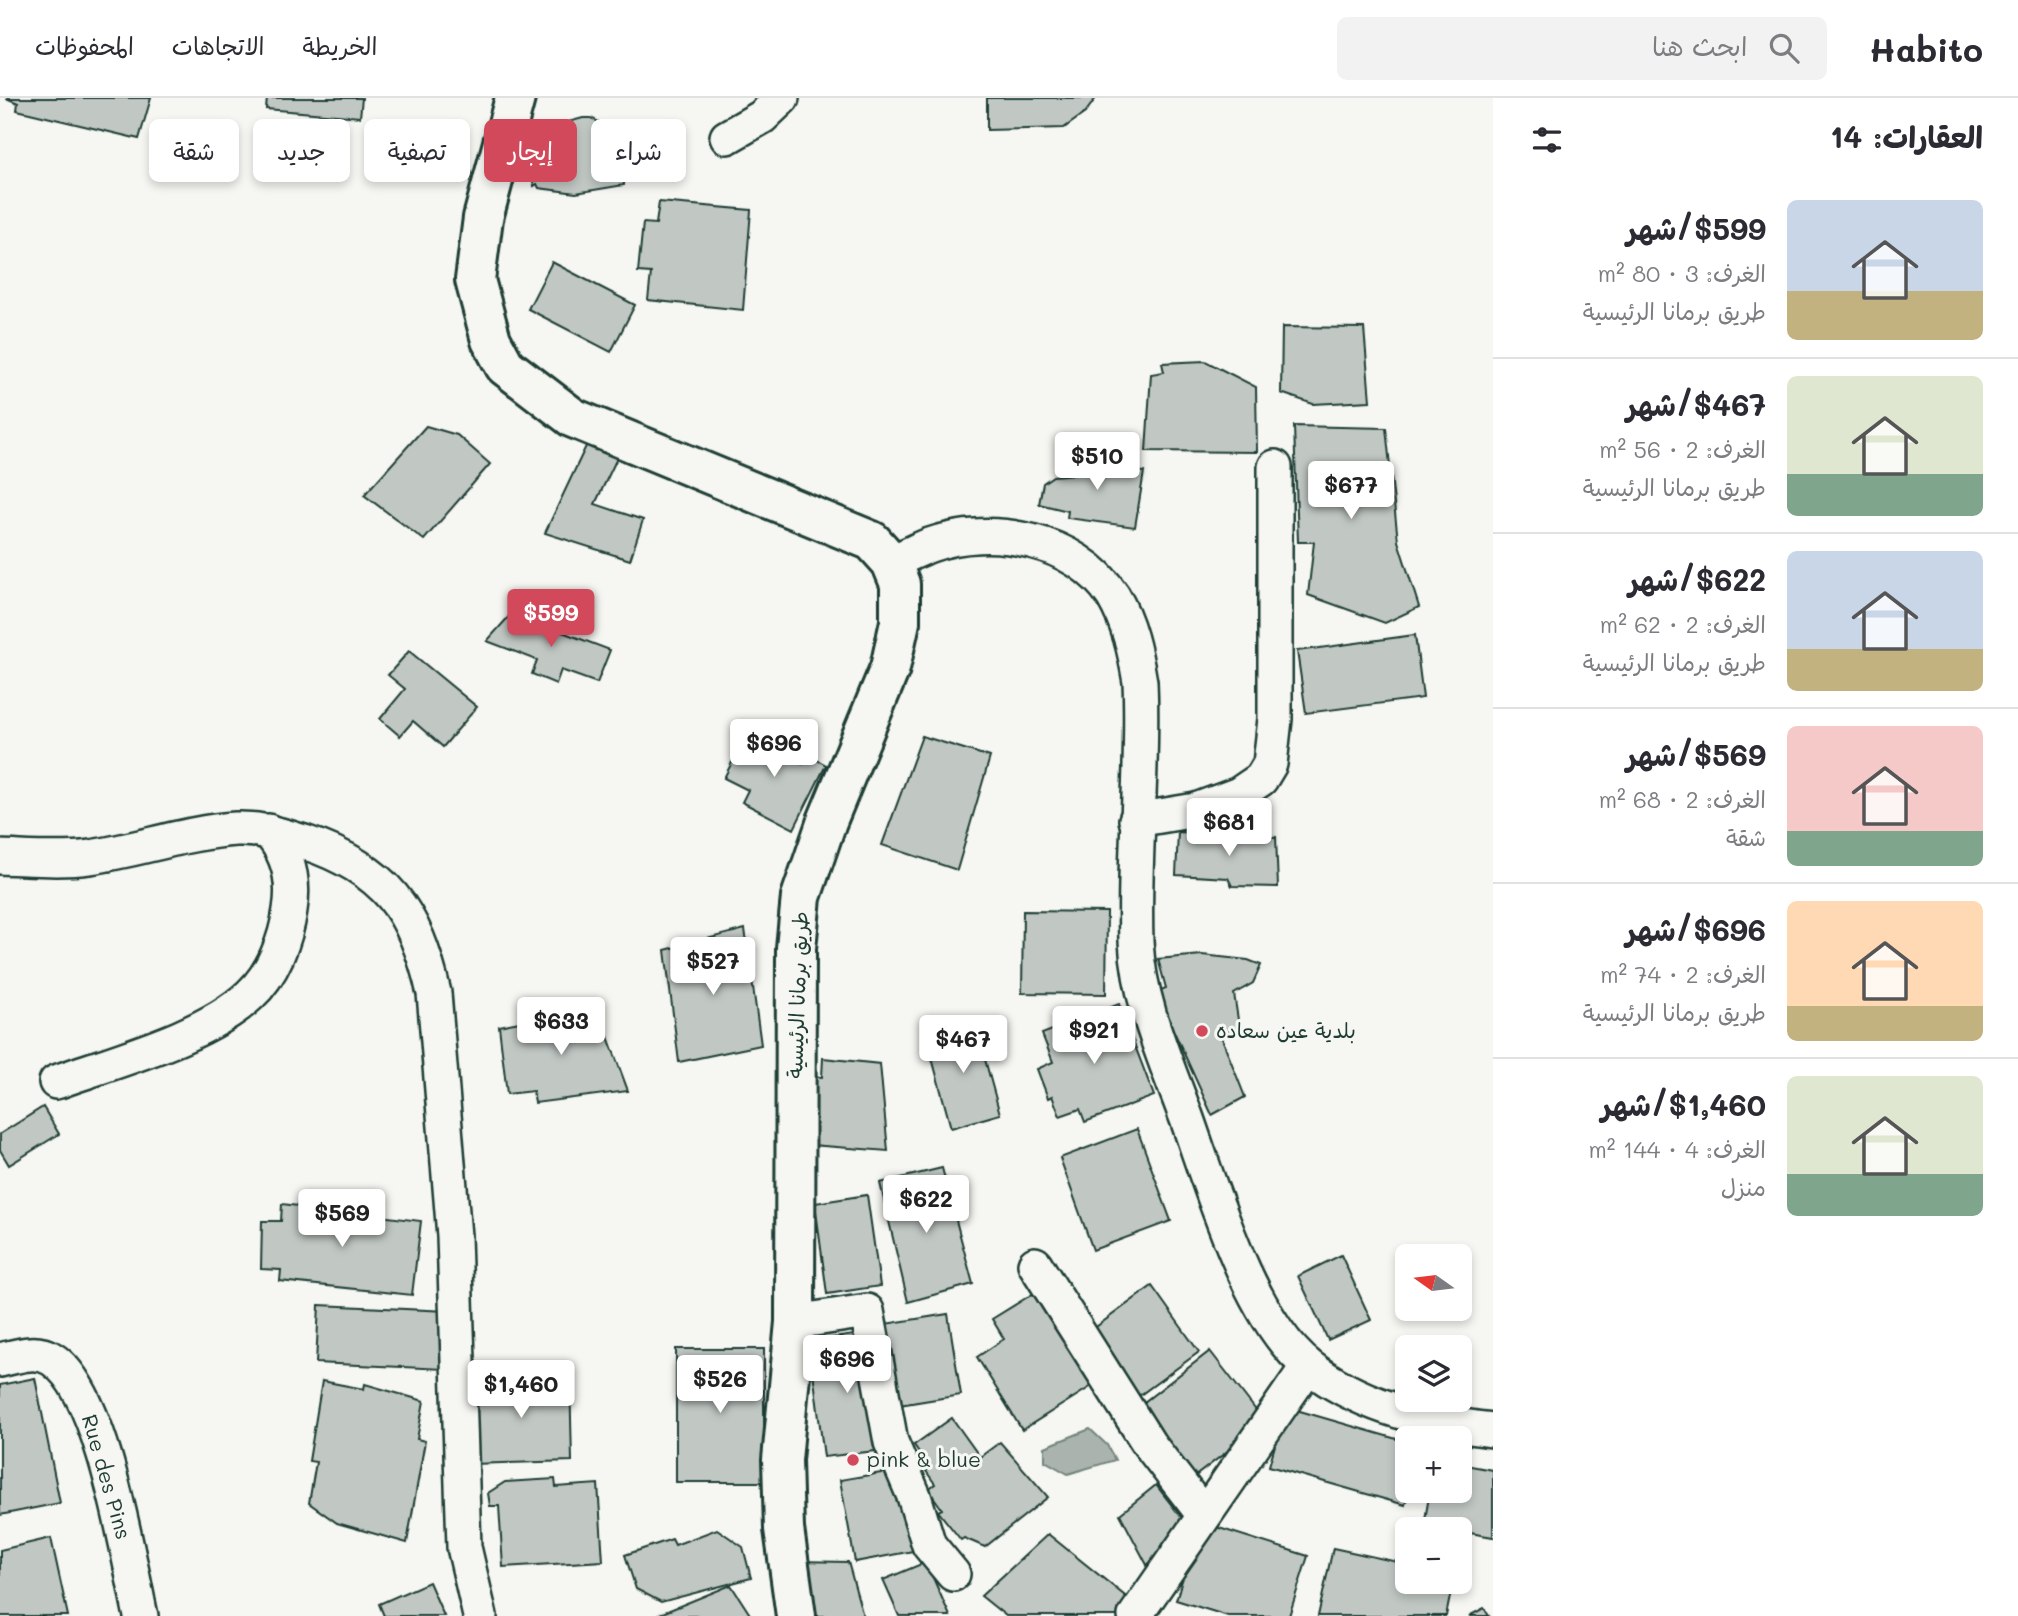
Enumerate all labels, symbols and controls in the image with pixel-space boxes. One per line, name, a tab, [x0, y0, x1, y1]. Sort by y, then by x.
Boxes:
search box	[1337, 17, 1827, 80]
text: Habito	[1869, 27, 1983, 70]
text: ابحث هنا	[1652, 29, 1747, 63]
icon: search	[1765, 29, 1803, 67]
text: المحفوظات	[35, 30, 134, 61]
text: الاتجاهات	[172, 30, 265, 61]
text: الخريطة	[303, 30, 377, 61]
text: العقارات: 14	[1830, 116, 1983, 156]
chip: شقة	[149, 119, 239, 182]
chip: جديد	[253, 119, 350, 182]
chip: تصفية	[364, 119, 470, 182]
chip: إيجار	[484, 119, 577, 182]
chip: شراء	[591, 119, 686, 182]
icon: filters	[1528, 121, 1566, 159]
text: $599/شهر	[1626, 208, 1766, 248]
icon: home	[1843, 228, 1927, 312]
text: الغرف: 3 · 80 m²	[1598, 258, 1766, 288]
text: طريق برمانا الرئيسية	[1583, 296, 1766, 326]
text: $467/شهر	[1626, 384, 1766, 424]
icon: home	[1843, 404, 1927, 488]
pin: $510	[1056, 432, 1138, 492]
text: الغرف: 2 · 56 m²	[1599, 434, 1766, 464]
text: $510	[1071, 440, 1123, 470]
pin: $677	[1310, 462, 1392, 521]
text: $677	[1324, 469, 1378, 499]
text: طريق برمانا الرئيسية	[1583, 472, 1766, 502]
text: $622/شهر	[1628, 559, 1766, 599]
icon: home	[1843, 579, 1927, 663]
pin: $599	[510, 589, 592, 649]
text: $599	[523, 597, 579, 627]
text: الغرف: 2 · 62 m²	[1600, 609, 1766, 639]
text: طريق برمانا الرئيسية	[1583, 647, 1766, 677]
pin: $696	[733, 720, 815, 779]
text: $696	[746, 727, 802, 757]
text: $569/شهر	[1626, 734, 1766, 774]
icon: home	[1843, 754, 1927, 838]
text: الغرف: 2 · 68 m²	[1599, 784, 1766, 814]
pin: $681	[1188, 798, 1270, 858]
text: $681	[1203, 806, 1255, 836]
text: شقة	[1726, 822, 1766, 852]
text: $696/شهر	[1626, 909, 1766, 949]
street label: طريق برمانا الرئيسية	[780, 911, 814, 1079]
icon: home	[1843, 929, 1927, 1013]
pin: $527	[672, 937, 754, 997]
text: $527	[686, 945, 740, 975]
text: الغرف: 2 · 74 m²	[1600, 959, 1766, 989]
text: طريق برمانا الرئيسية	[1583, 997, 1766, 1027]
pin: $633	[520, 998, 602, 1057]
text: $633	[533, 1005, 589, 1035]
pin: $921	[1053, 1006, 1135, 1066]
text: $921	[1068, 1014, 1120, 1044]
pin: $467	[922, 1016, 1004, 1075]
place label: بلدية عين سعاده	[1216, 1016, 1356, 1044]
text: $467	[935, 1023, 991, 1053]
marker: بلدية عين سعاده	[1194, 1023, 1210, 1039]
text: $1,460/شهر	[1601, 1084, 1766, 1124]
icon: home	[1843, 1104, 1927, 1188]
text: الغرف: 4 · 144 m²	[1589, 1134, 1766, 1164]
text: منزل	[1721, 1172, 1766, 1202]
pin: $622	[885, 1176, 967, 1235]
text: $622	[899, 1183, 953, 1213]
pin: $569	[301, 1190, 383, 1249]
text: $569	[314, 1197, 370, 1227]
north arrow	[1395, 1244, 1472, 1321]
map controls	[1395, 1244, 1472, 1594]
button: layers	[1395, 1335, 1472, 1412]
pin: $696	[806, 1336, 888, 1395]
text: $696	[819, 1343, 875, 1373]
pin: $526	[679, 1356, 761, 1415]
pin: $1,460	[464, 1360, 578, 1420]
text: $526	[693, 1363, 747, 1393]
text: $1,460	[484, 1368, 558, 1398]
street label: Rue des Pins	[77, 1411, 138, 1542]
button: +	[1395, 1426, 1472, 1503]
place label: pink & blue	[867, 1445, 981, 1472]
marker: pink & blue	[845, 1452, 861, 1468]
button: −	[1395, 1517, 1472, 1594]

